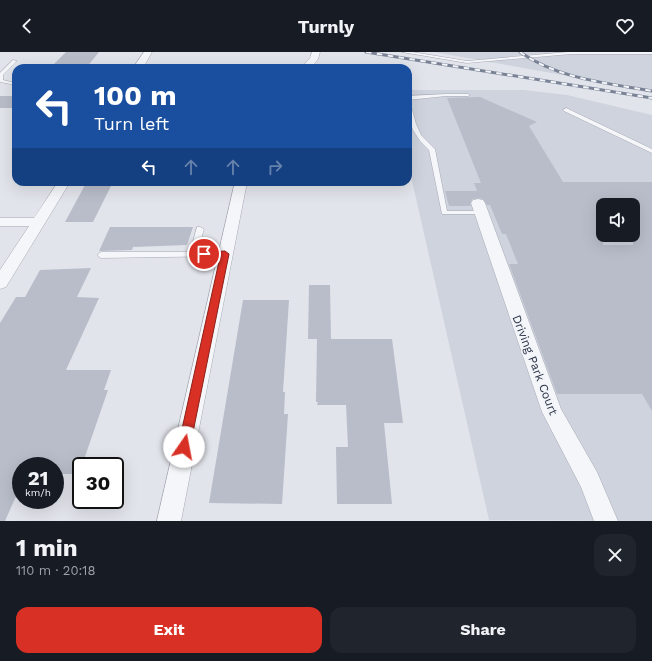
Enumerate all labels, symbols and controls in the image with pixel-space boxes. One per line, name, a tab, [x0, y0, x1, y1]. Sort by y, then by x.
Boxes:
icon: back	[16, 15, 38, 37]
icon: heart	[614, 15, 636, 37]
text: Turnly	[298, 16, 354, 37]
text: 100 m	[94, 79, 177, 112]
icon: left	[28, 80, 80, 132]
text: Turn left	[94, 113, 169, 134]
icon: left	[138, 156, 160, 178]
icon: ahead	[180, 156, 202, 178]
icon: ahead	[222, 156, 244, 178]
icon: right	[264, 156, 286, 178]
map controls	[596, 198, 640, 242]
button: sound	[596, 198, 640, 242]
pin	[187, 237, 221, 271]
icon: arrive	[193, 243, 215, 265]
street label: Driving Park Court	[509, 313, 561, 417]
position arrow	[163, 426, 205, 468]
speed limit sign: 30	[72, 457, 124, 509]
text: 21	[28, 466, 48, 490]
text: km/h	[25, 487, 51, 498]
text: 1 min	[16, 534, 78, 562]
button: close	[594, 534, 636, 576]
text: 110 m · 20:18	[16, 563, 95, 578]
button: Exit	[16, 607, 322, 653]
button: Share	[330, 607, 636, 653]

